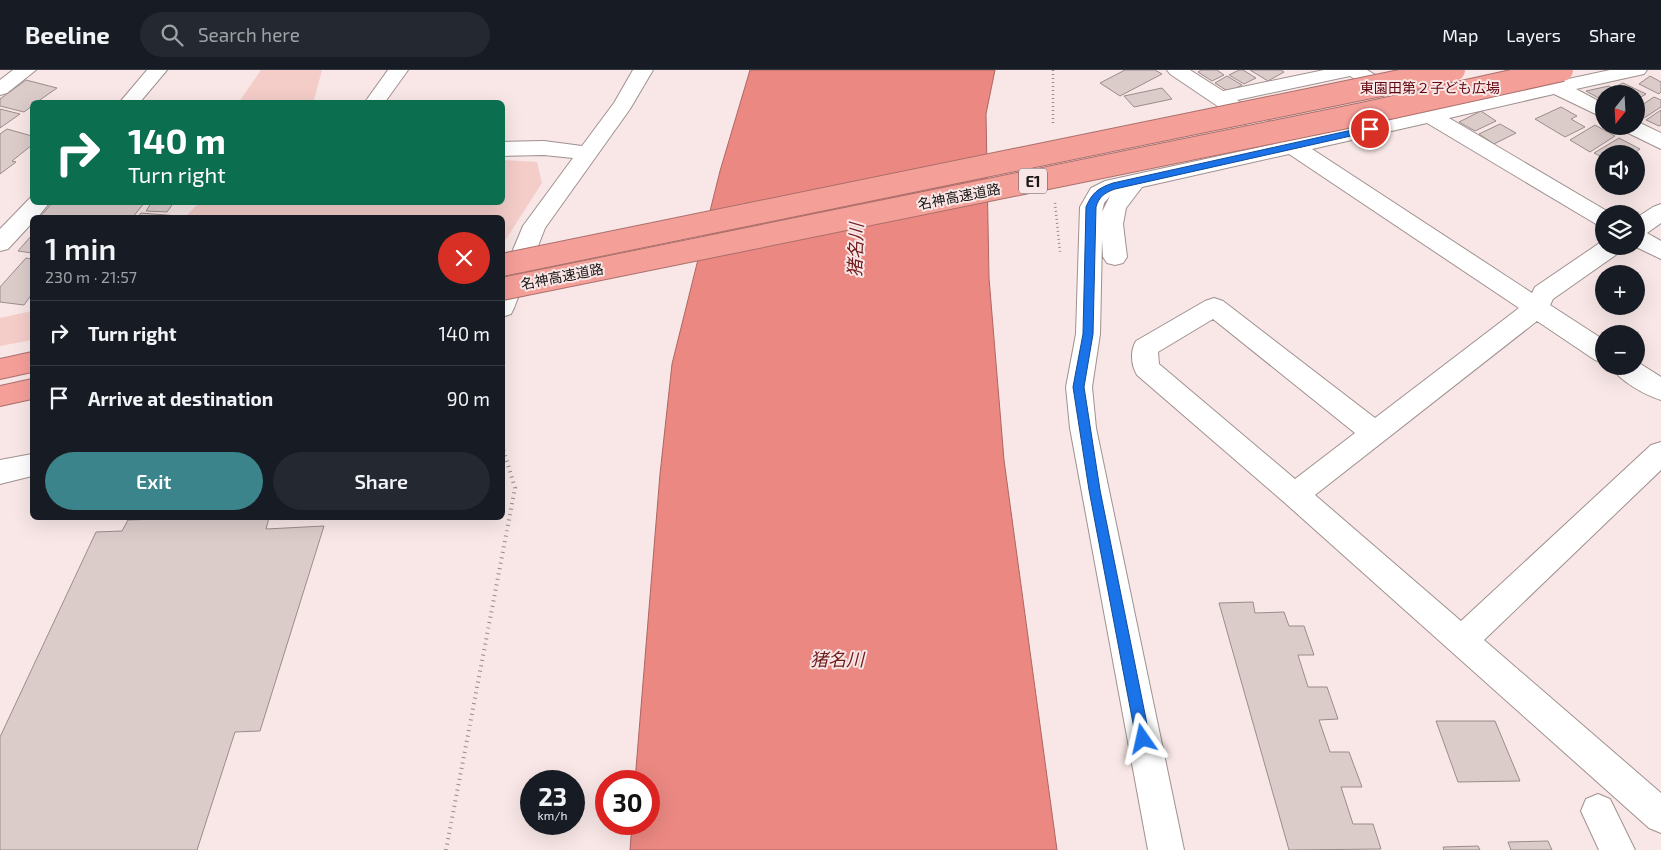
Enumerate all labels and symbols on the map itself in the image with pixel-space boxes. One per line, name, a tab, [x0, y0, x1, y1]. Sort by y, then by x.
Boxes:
park label: 東園田第２子ども広場	[1360, 79, 1500, 96]
north arrow	[1595, 85, 1645, 135]
pin	[1349, 108, 1391, 150]
road number: E1	[1019, 168, 1047, 194]
street label: 名神高速道路	[916, 180, 1002, 212]
water label: 猪名川	[843, 221, 867, 277]
street label: 名神高速道路	[519, 260, 605, 292]
water label: 猪名川	[810, 648, 866, 670]
position arrow	[1116, 712, 1168, 764]
speed limit sign: 30	[595, 770, 660, 835]

